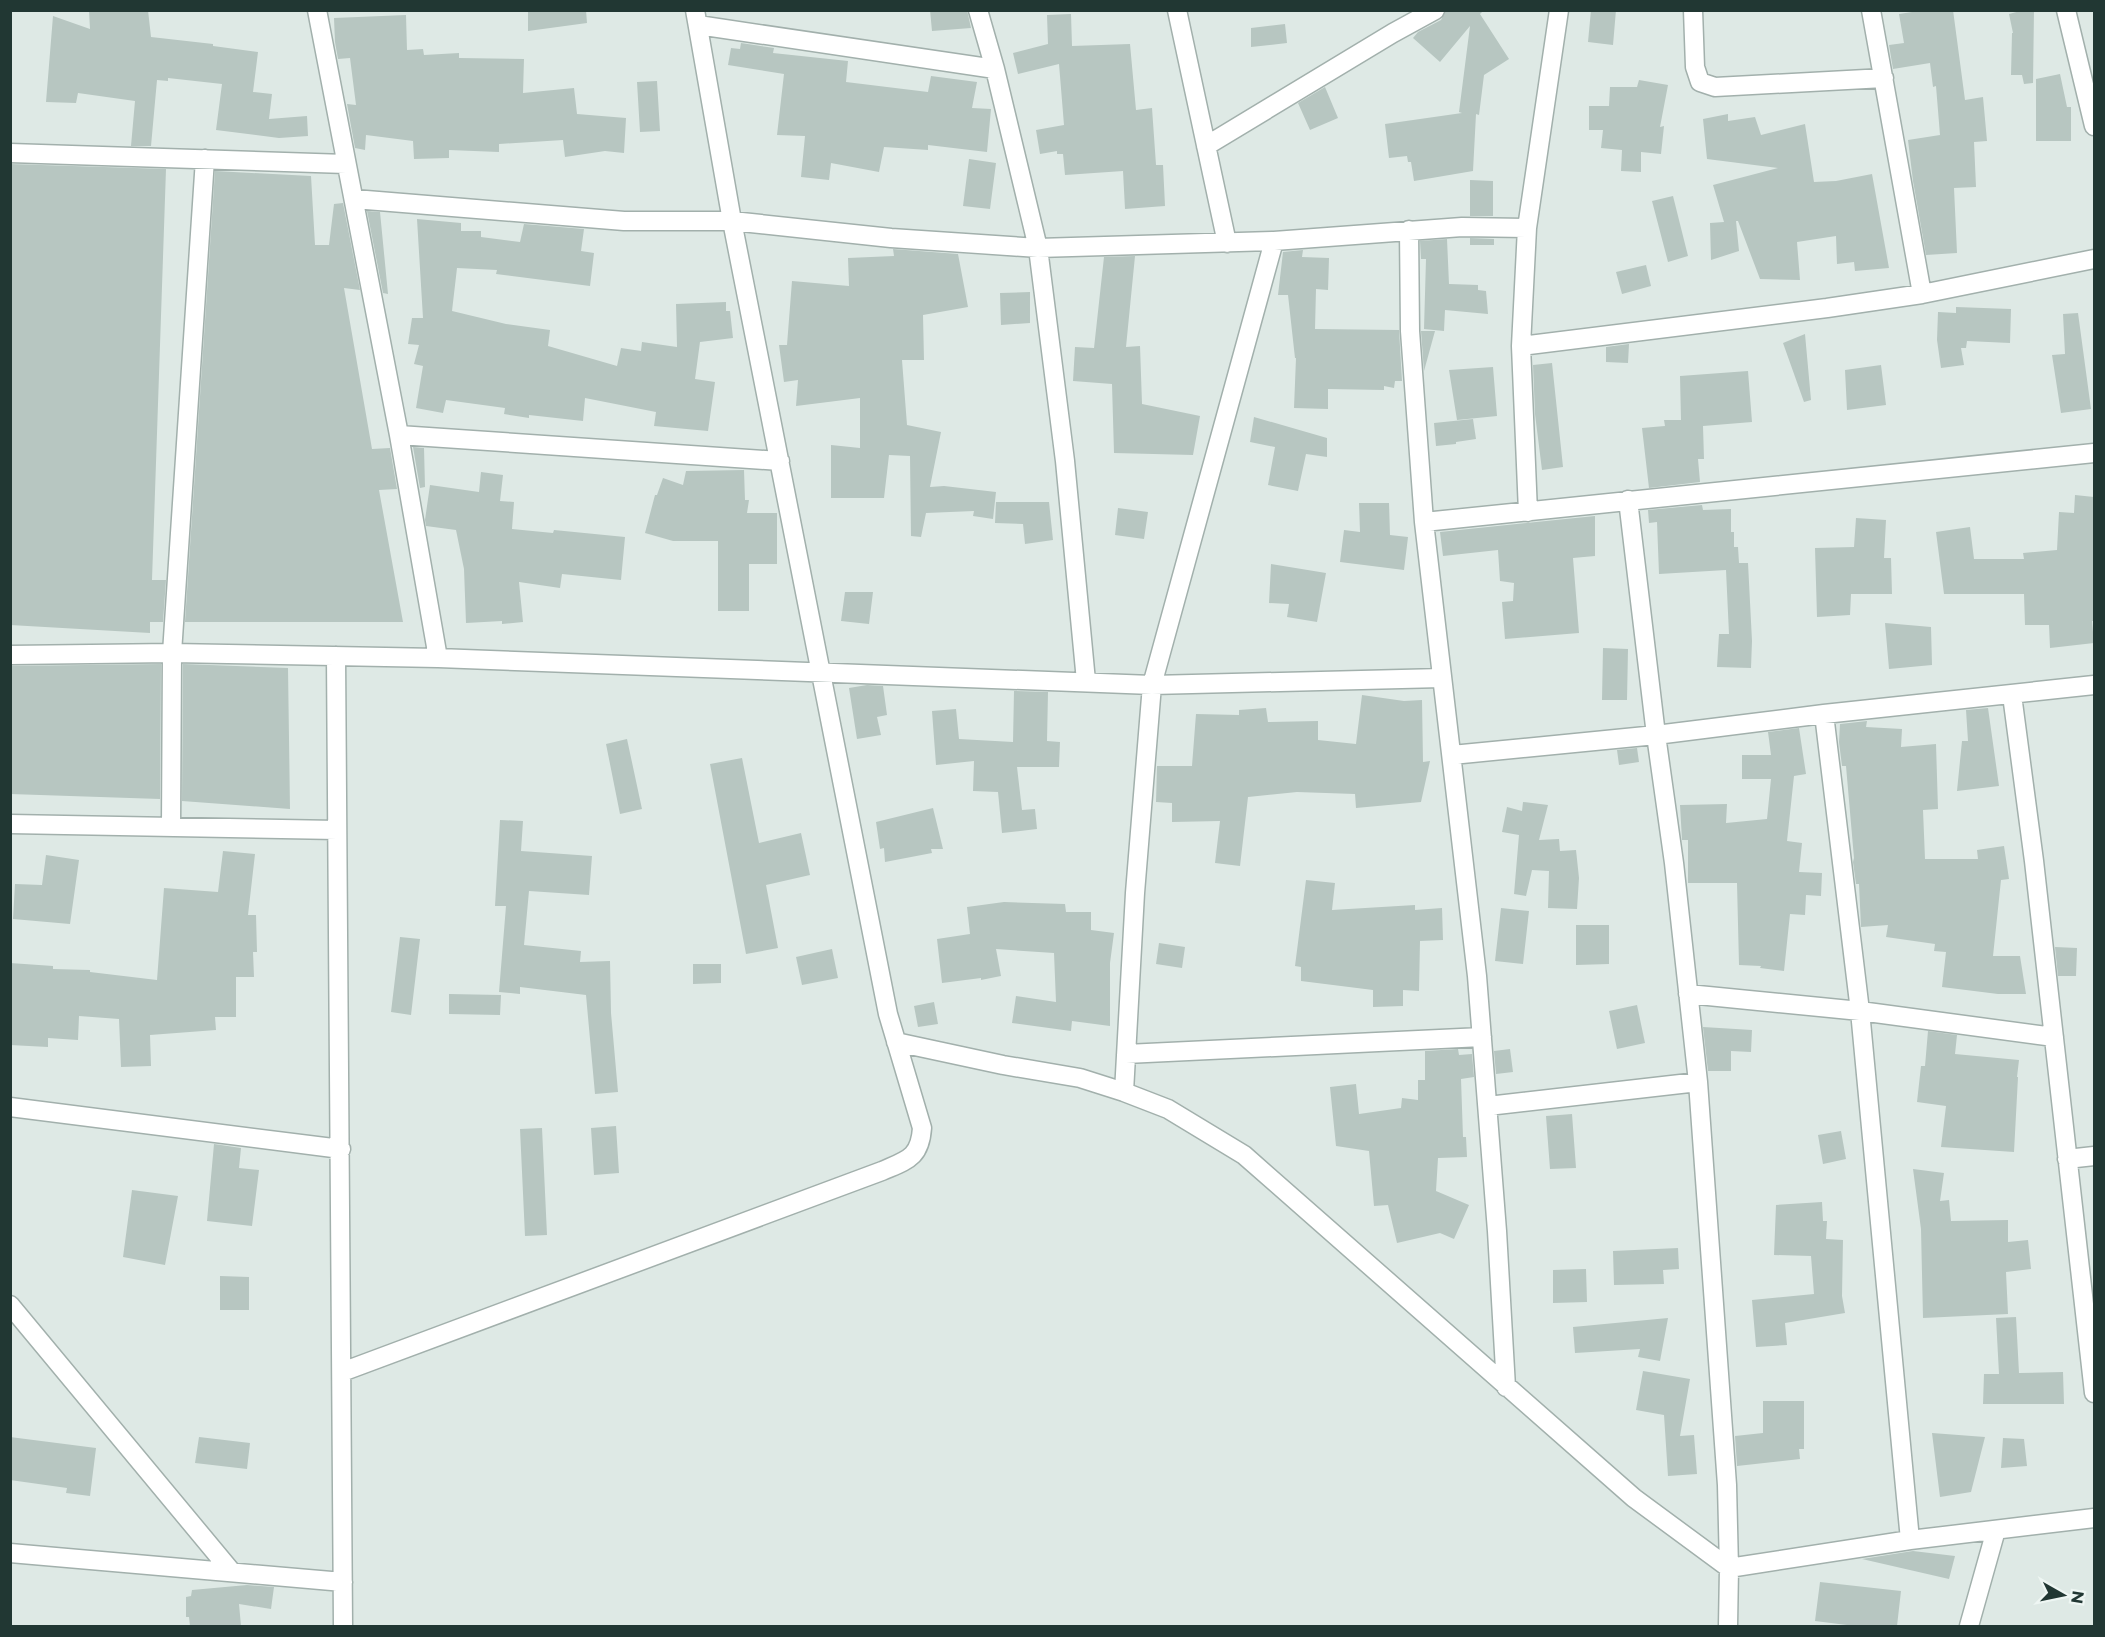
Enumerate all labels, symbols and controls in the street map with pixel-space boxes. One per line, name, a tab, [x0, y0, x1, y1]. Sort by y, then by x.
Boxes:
north arrow	[2033, 1565, 2093, 1625]
text: N	[2067, 1589, 2088, 1605]

